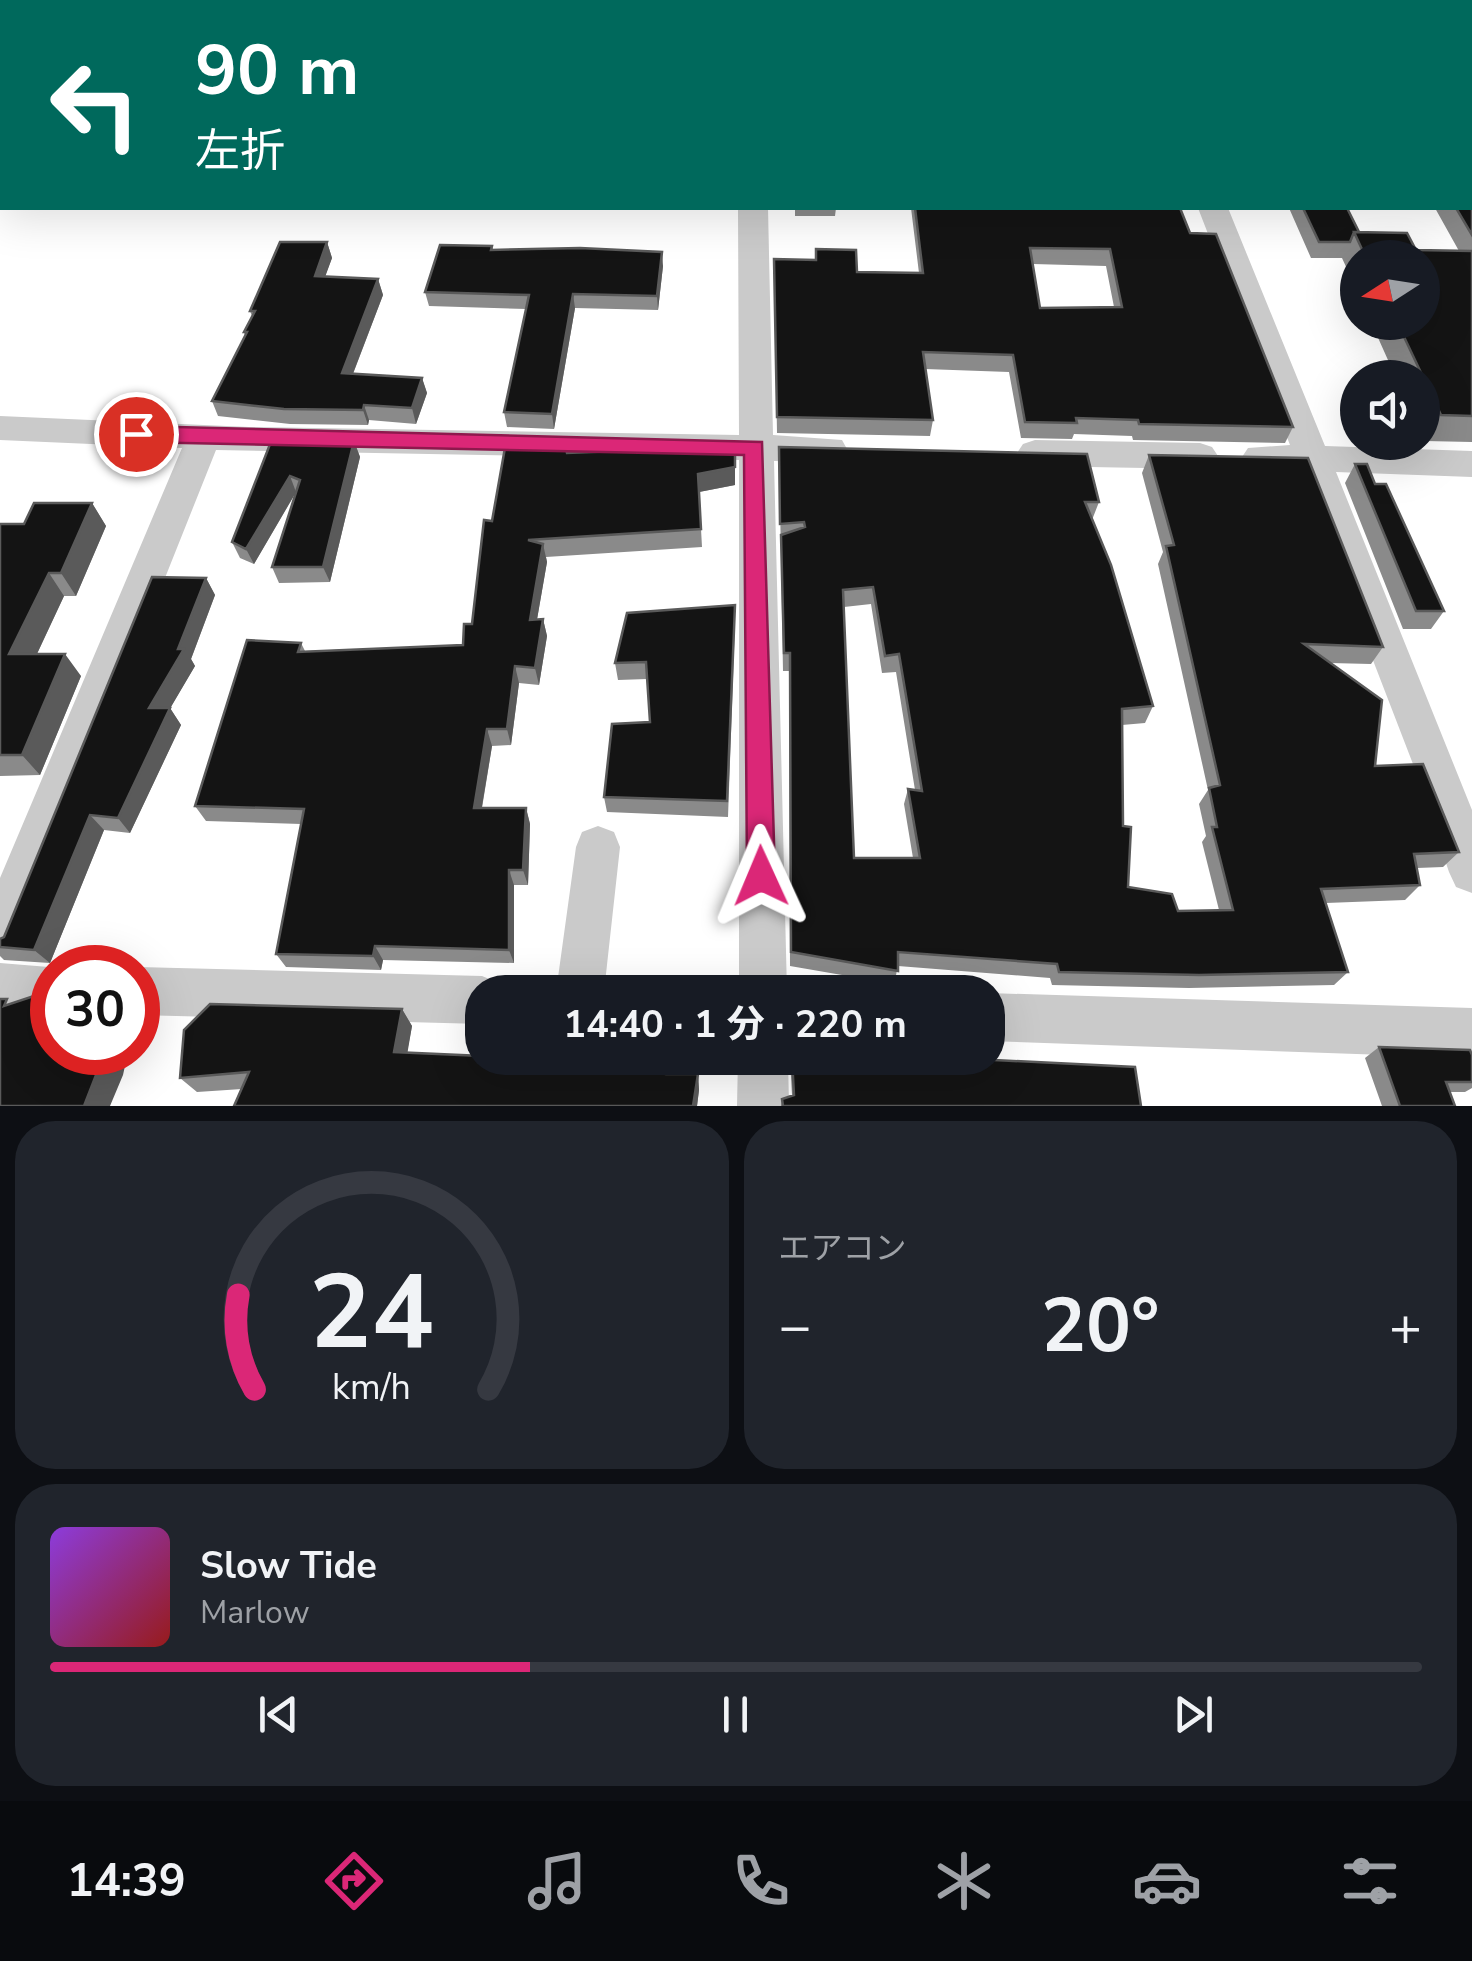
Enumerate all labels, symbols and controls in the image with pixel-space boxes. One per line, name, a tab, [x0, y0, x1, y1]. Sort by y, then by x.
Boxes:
text: 90 m	[195, 23, 359, 119]
icon: left	[30, 40, 160, 170]
text: 左折	[195, 121, 285, 182]
north arrow	[1340, 240, 1440, 340]
map controls	[1340, 240, 1440, 460]
button: sound	[1340, 360, 1440, 460]
pin	[94, 392, 179, 477]
icon: arrive	[109, 407, 164, 462]
position arrow	[709, 824, 813, 928]
speed limit sign: 30	[30, 945, 160, 1075]
text: 14:40 · 1 分 · 220 m	[563, 999, 907, 1050]
text: エアコン	[779, 1227, 907, 1270]
text: 24	[309, 1242, 434, 1384]
text: 20°	[1041, 1275, 1159, 1377]
text: −	[779, 1289, 812, 1364]
text: +	[1389, 1289, 1422, 1364]
text: km/h	[332, 1363, 411, 1412]
text: Slow Tide	[200, 1540, 377, 1591]
text: Marlow	[200, 1591, 310, 1634]
icon: previous	[251, 1687, 306, 1742]
icon: pause	[708, 1687, 763, 1742]
icon: next	[1166, 1687, 1221, 1742]
icon: directions	[319, 1846, 389, 1916]
icon: music	[522, 1846, 592, 1916]
icon: phone	[726, 1846, 796, 1916]
icon: climate	[929, 1846, 999, 1916]
icon: car	[1132, 1846, 1202, 1916]
icon: filters	[1335, 1846, 1405, 1916]
text: 14:39	[67, 1851, 186, 1912]

